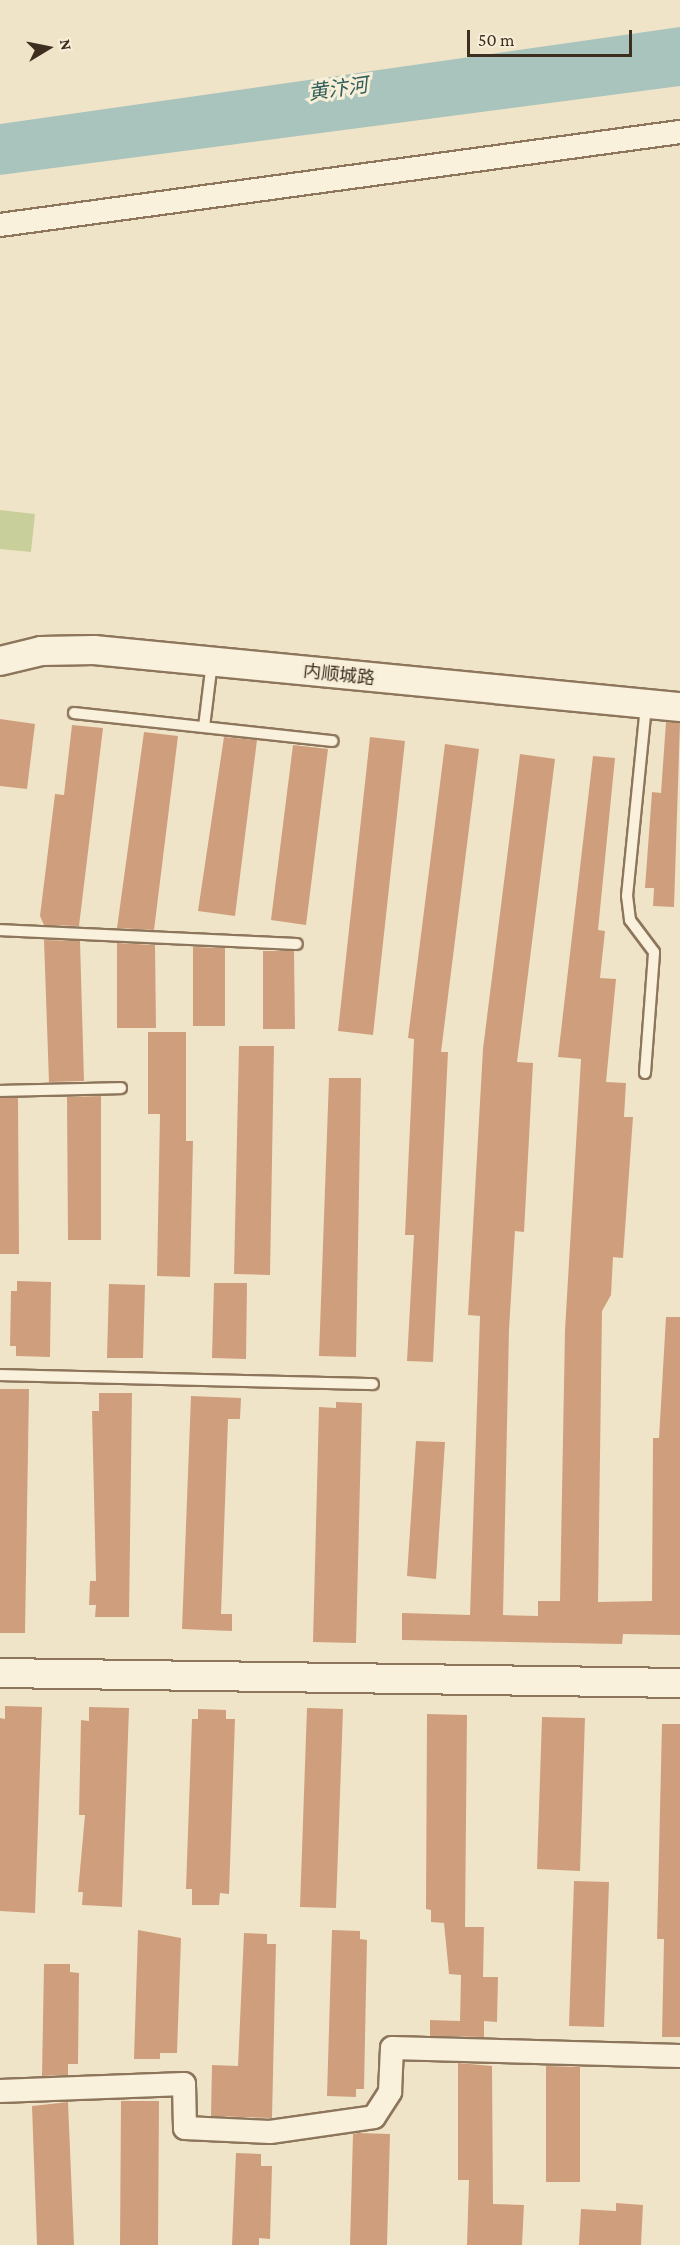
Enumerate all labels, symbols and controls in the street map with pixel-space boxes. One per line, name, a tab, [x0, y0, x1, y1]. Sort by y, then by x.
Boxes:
north arrow	[18, 18, 78, 78]
scale bar	[470, 18, 635, 56]
text: 50 m	[478, 30, 515, 50]
text: N	[57, 38, 76, 52]
water label: 黄汴河	[307, 73, 369, 105]
street label: 内顺城路	[302, 660, 376, 690]

